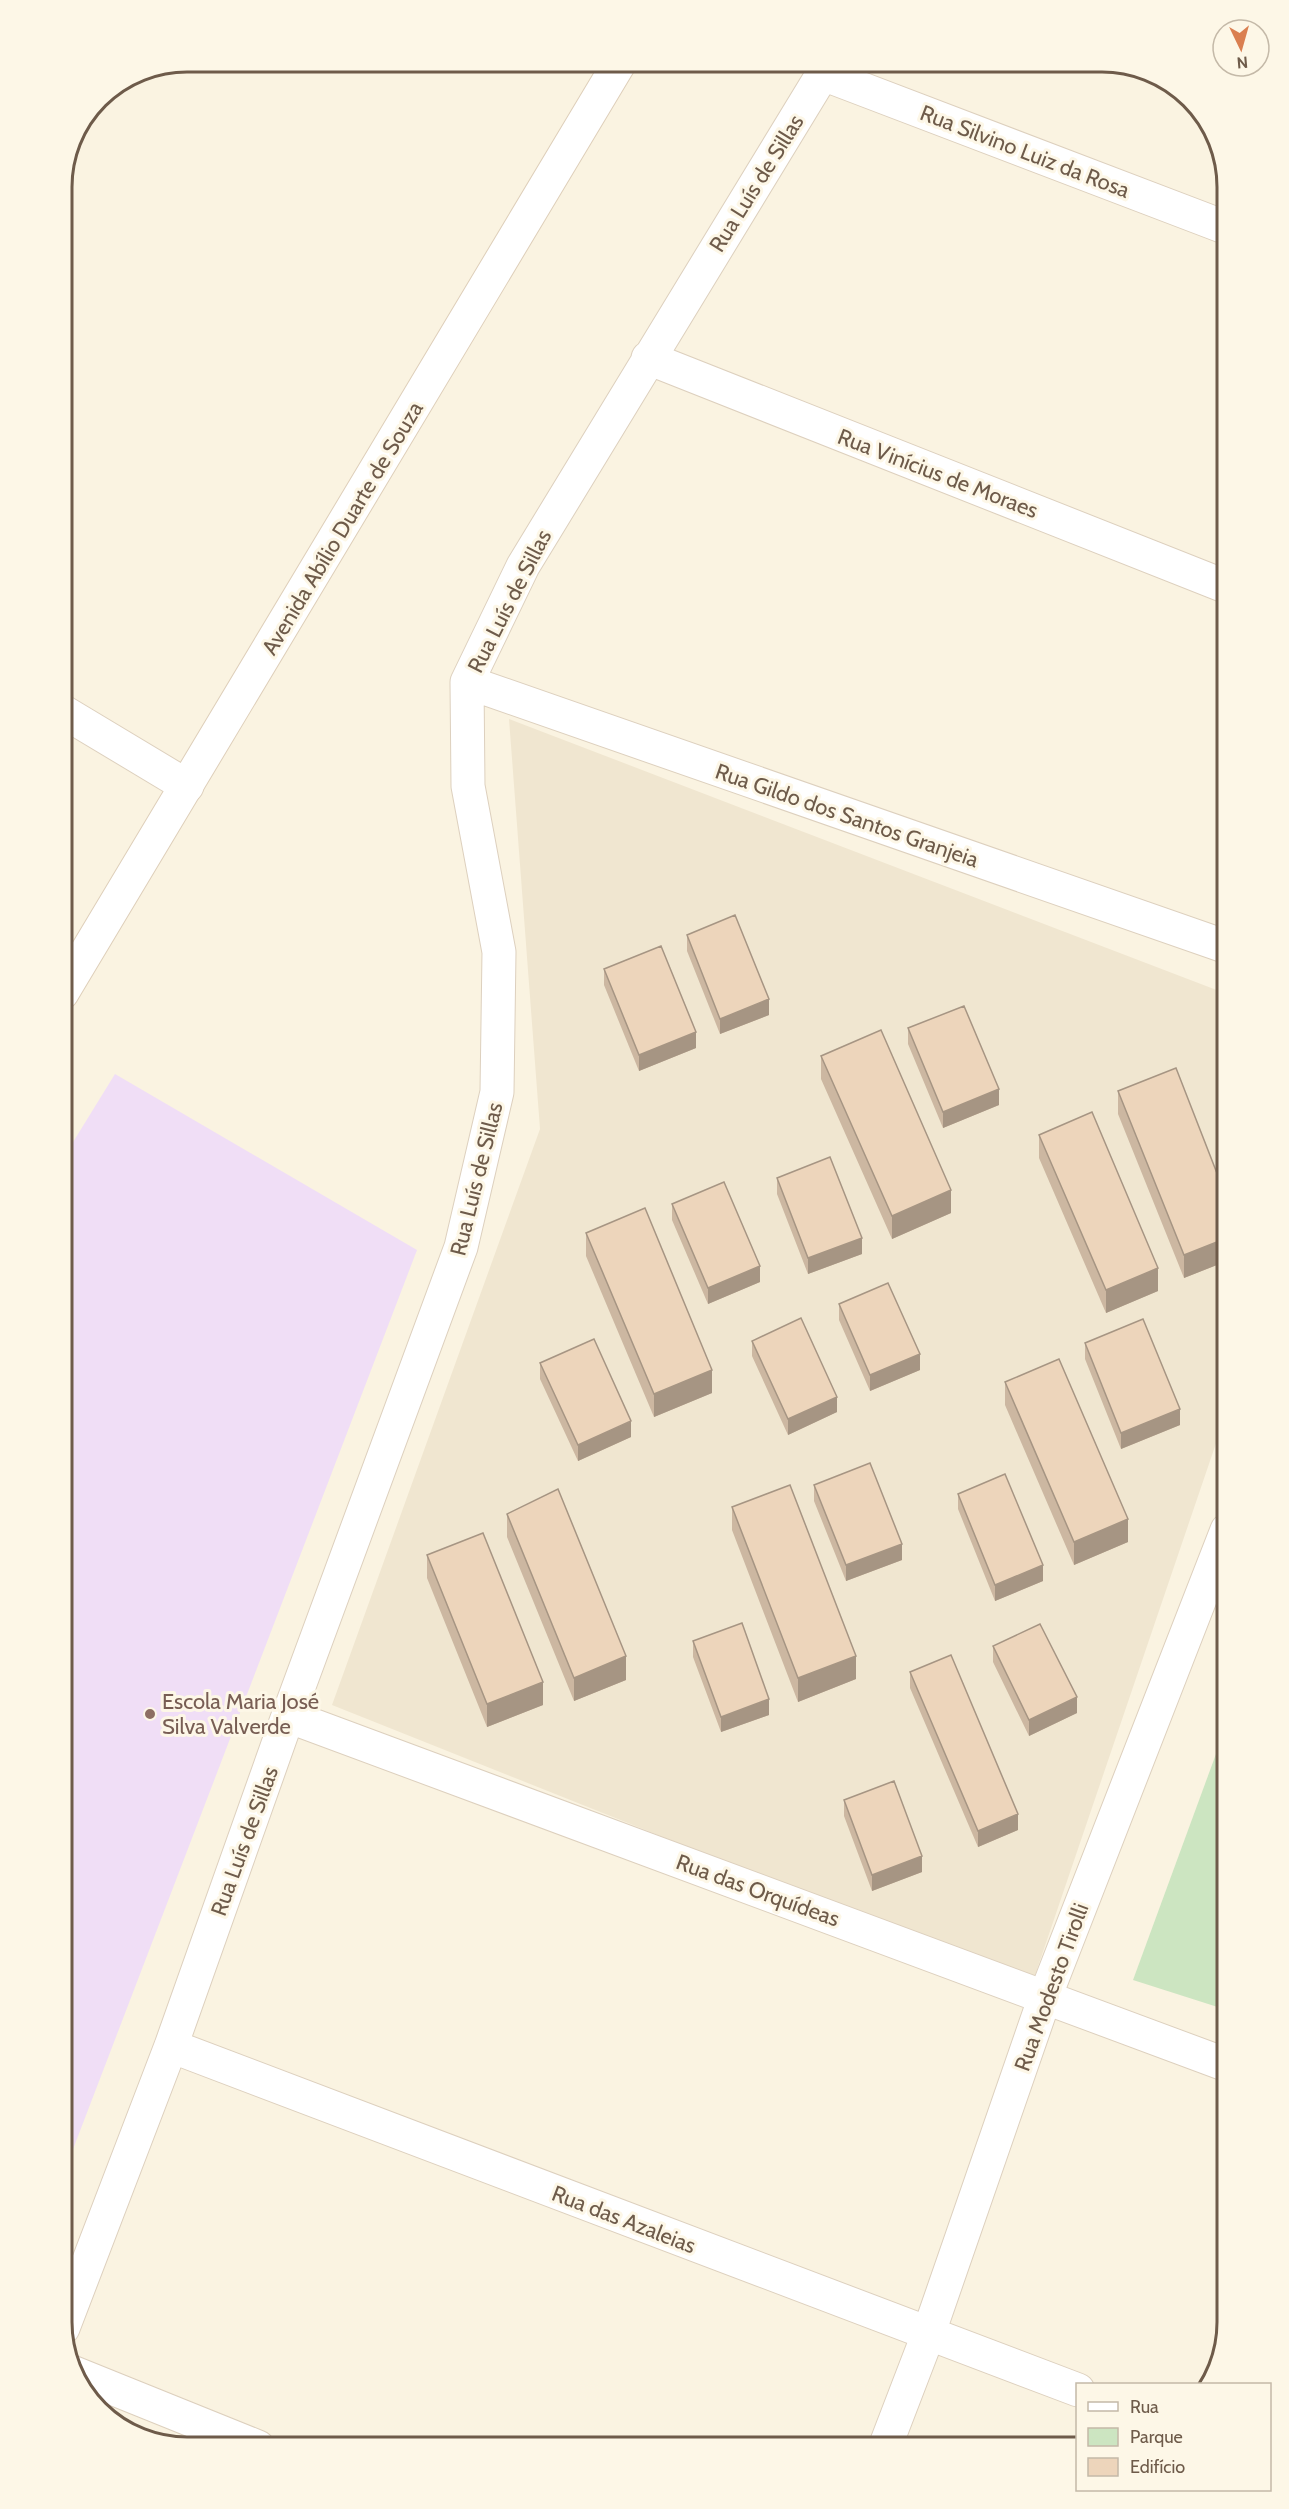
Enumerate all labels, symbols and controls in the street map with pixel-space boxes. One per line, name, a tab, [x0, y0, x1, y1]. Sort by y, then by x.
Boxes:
north arrow	[1211, 18, 1271, 78]
text: N	[1236, 52, 1249, 72]
street label: Rua Silvino Luiz da Rosa	[916, 99, 1134, 204]
street label: Rua Luís de Sillas	[703, 110, 809, 257]
street label: Avenida Abílio Duarte de Souza	[256, 396, 429, 660]
street label: Rua Vinícius de Moraes	[834, 423, 1042, 524]
street label: Rua Luís de Sillas	[462, 525, 557, 677]
street label: Rua Gildo dos Santos Granjeia	[712, 758, 982, 873]
street label: Rua Luís de Sillas	[444, 1100, 509, 1259]
place label: Escola Maria José Silva Valverde	[162, 1688, 319, 1740]
marker: Escola Maria José Silva Valverde	[143, 1707, 157, 1721]
street label: Rua Luís de Sillas	[205, 1763, 284, 1920]
street label: Rua das Orquídeas	[672, 1848, 843, 1933]
street label: Rua Modesto Tirolli	[1009, 1900, 1094, 2075]
street label: Rua das Azaleias	[548, 2180, 700, 2259]
legend	[1076, 2383, 1271, 2491]
text: Rua	[1130, 2396, 1159, 2418]
text: Parque	[1130, 2426, 1183, 2448]
text: Edifício	[1130, 2456, 1185, 2478]

